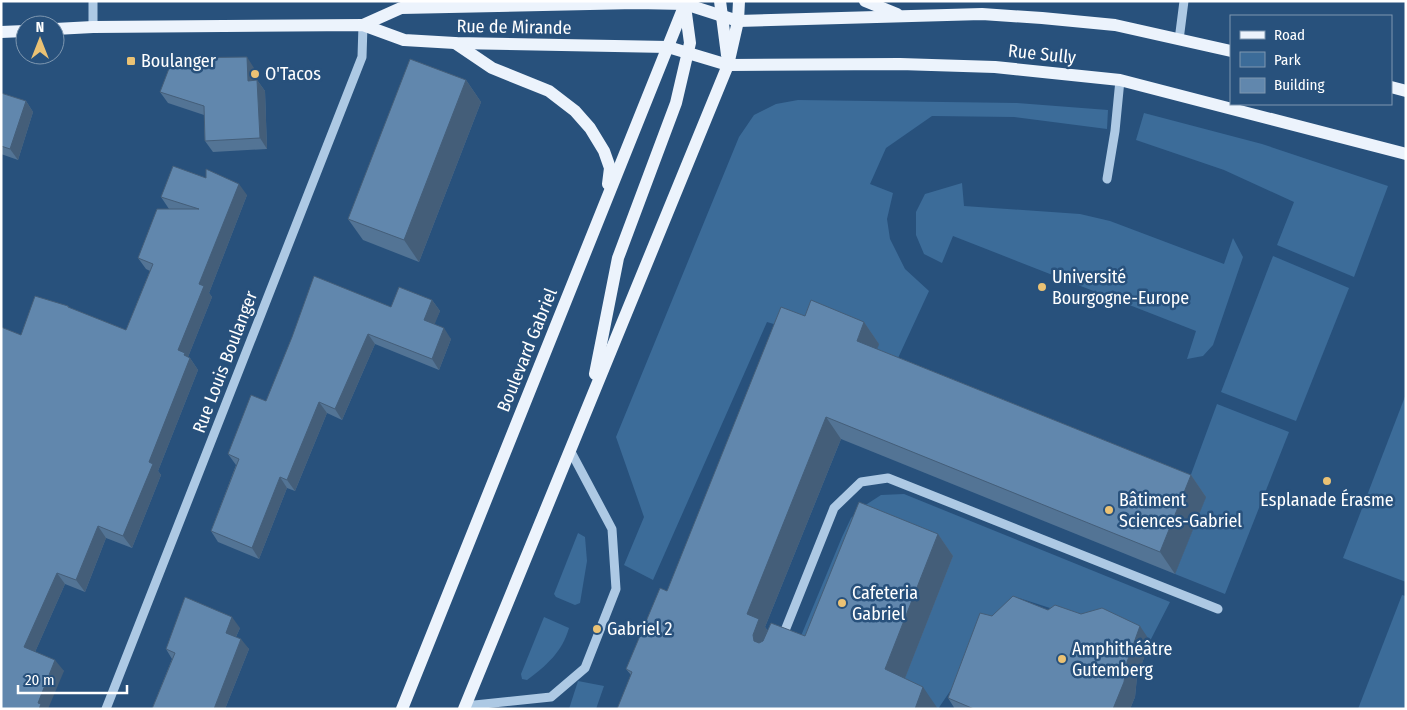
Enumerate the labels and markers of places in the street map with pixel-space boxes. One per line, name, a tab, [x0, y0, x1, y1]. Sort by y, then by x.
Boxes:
place label: Boulanger	[141, 50, 217, 72]
marker: Boulanger	[125, 55, 137, 67]
place label: O'Tacos	[265, 63, 321, 85]
marker: O'Tacos	[249, 68, 261, 80]
place label: Université Bourgogne-Europe	[1052, 266, 1189, 309]
marker: Université Bourgogne-Europe	[1036, 281, 1048, 293]
marker: Esplanade Érasme	[1321, 475, 1333, 487]
place label: Esplanade Érasme	[1260, 488, 1394, 511]
place label: Bâtiment Sciences-Gabriel	[1119, 489, 1242, 532]
marker: Bâtiment Sciences-Gabriel	[1103, 504, 1115, 516]
place label: Cafeteria Gabriel	[852, 582, 918, 625]
marker: Cafeteria Gabriel	[836, 597, 848, 609]
place label: Gabriel 2	[607, 618, 672, 640]
marker: Gabriel 2	[591, 623, 603, 635]
place label: Amphithéâtre Gutemberg	[1072, 638, 1172, 681]
marker: Amphithéâtre Gutemberg	[1056, 653, 1068, 665]

